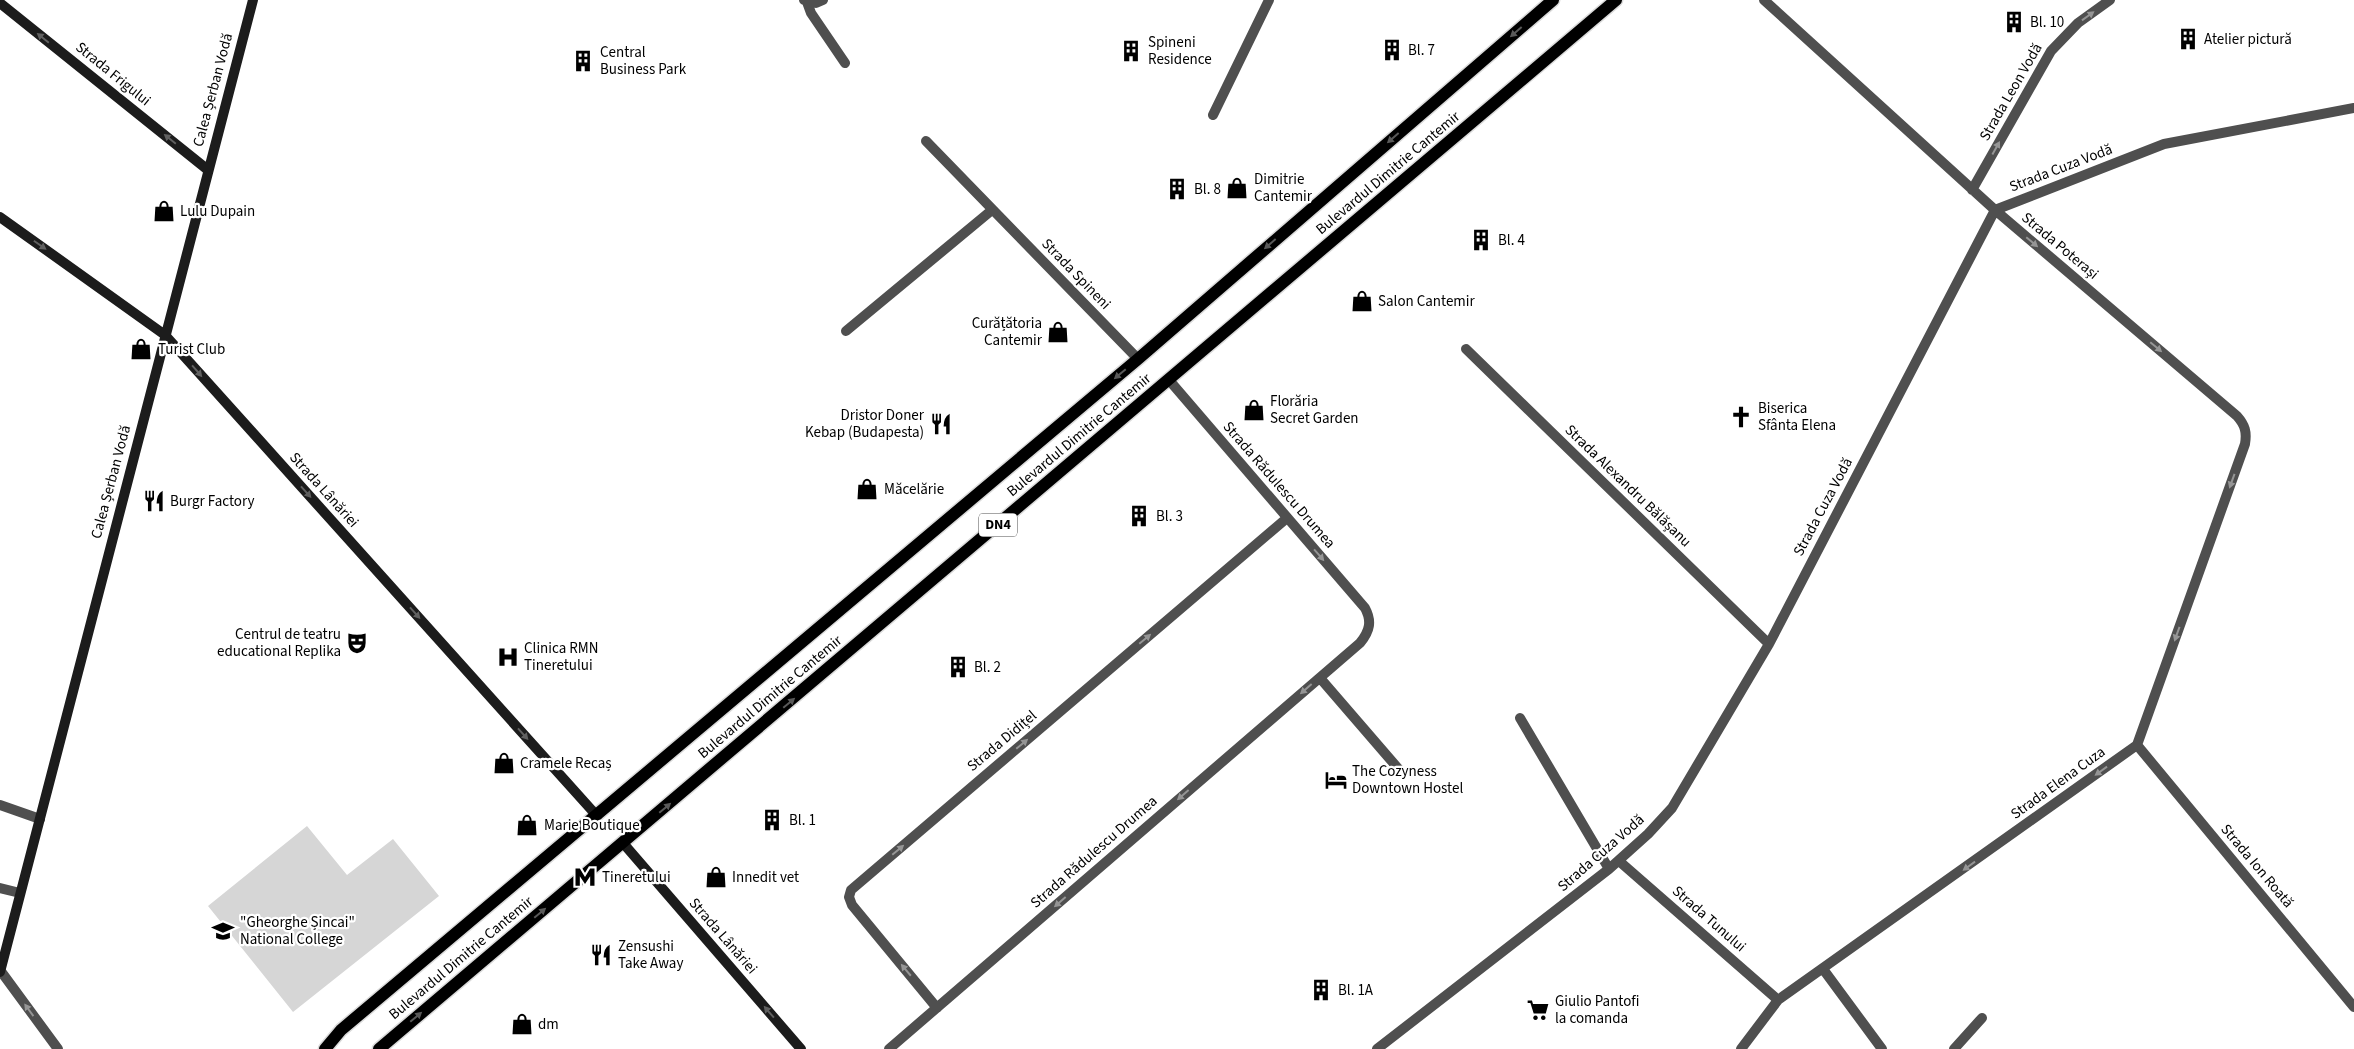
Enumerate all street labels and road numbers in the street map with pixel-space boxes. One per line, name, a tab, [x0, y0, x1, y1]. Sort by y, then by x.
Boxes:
street label: Calea Șerban Vodă	[188, 31, 238, 149]
street label: Strada Frigului	[71, 37, 155, 111]
street label: Strada Leon Vodă	[1975, 39, 2047, 145]
street label: Bulevardul Dimitrie Cantemir	[1311, 106, 1465, 240]
street label: Strada Cuza Vodă	[2006, 139, 2116, 197]
street label: Strada Poterași	[2017, 208, 2103, 284]
street label: Strada Spineni	[1037, 234, 1115, 314]
street label: Bulevardul Dimitrie Cantemir	[1002, 368, 1156, 502]
street label: Strada Rădulescu Drumea	[1218, 417, 1340, 553]
street label: Strada Alexandru Bălășanu	[1560, 420, 1696, 552]
street label: Calea Șerban Vodă	[86, 423, 136, 541]
street label: Strada Lânăriei	[285, 448, 363, 532]
street label: Strada Cuza Vodă	[1788, 454, 1858, 560]
road number: DN4	[979, 514, 1017, 536]
street label: Bulevardul Dimitrie Cantemir	[693, 630, 847, 764]
street label: Strada Didițel	[963, 706, 1041, 776]
street label: Strada Elena Cuza	[2006, 742, 2110, 824]
street label: Strada Rădulescu Drumea	[1026, 791, 1162, 913]
street label: Strada Cuza Vodă	[1553, 809, 1649, 897]
street label: Strada Ion Roată	[2216, 820, 2298, 912]
street label: Strada Tunului	[1668, 881, 1750, 957]
street label: Bulevardul Dimitrie Cantemir	[384, 891, 538, 1025]
street label: Strada Lânăriei	[684, 893, 762, 979]

